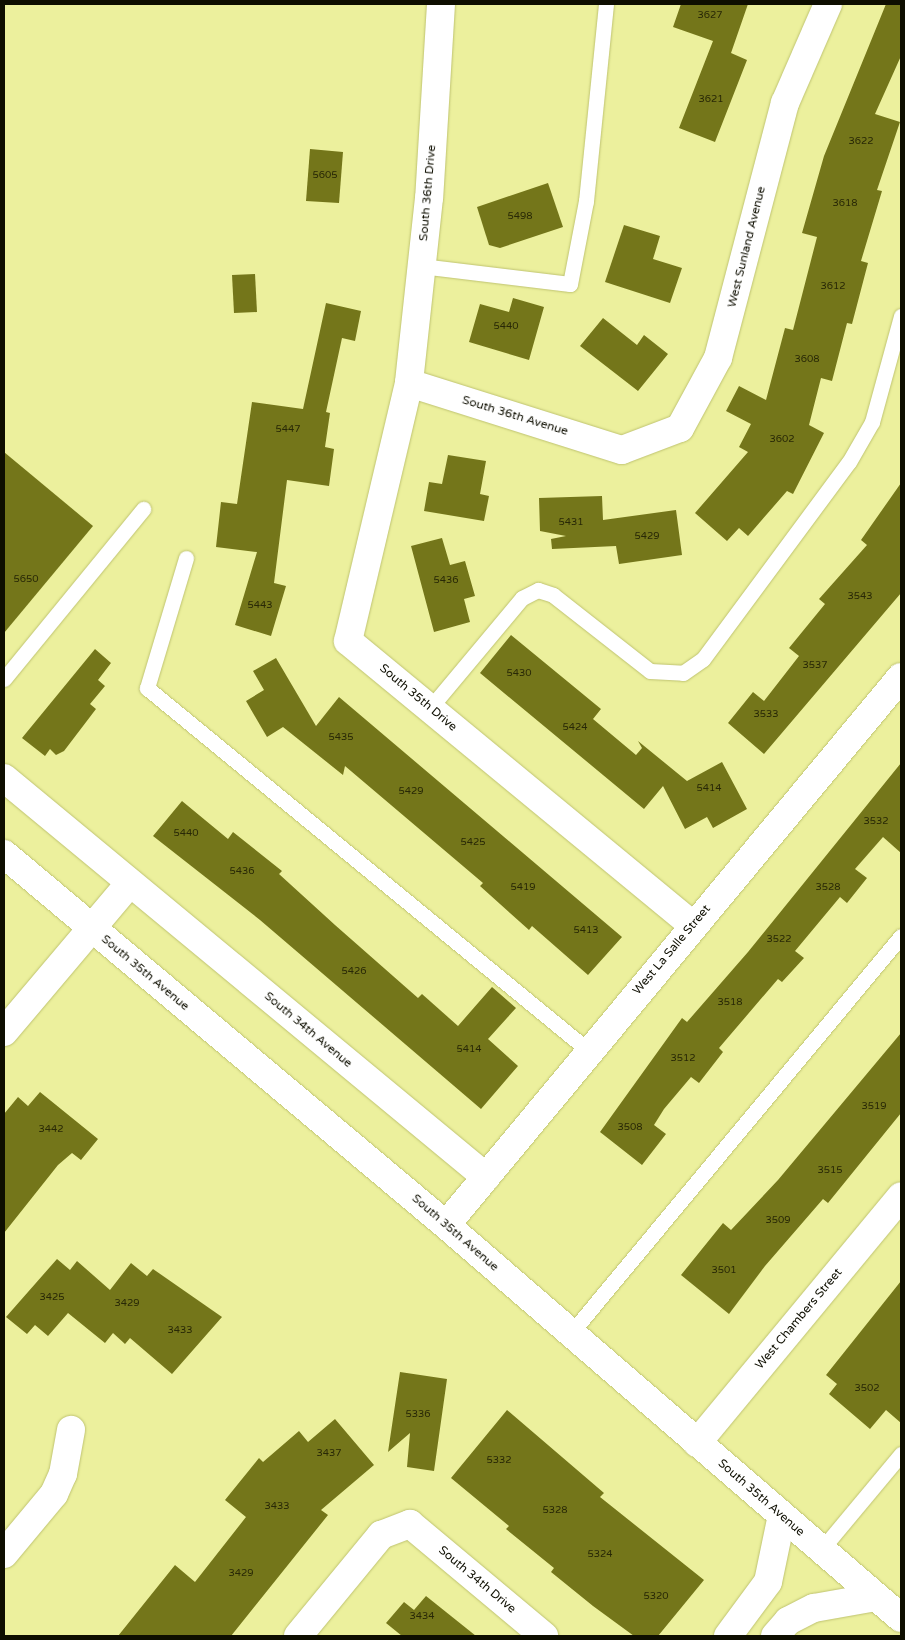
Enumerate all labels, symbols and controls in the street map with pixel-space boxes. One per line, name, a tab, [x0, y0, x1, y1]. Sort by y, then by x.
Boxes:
house number: 3627	[697, 10, 723, 22]
house number: 3621	[698, 94, 724, 106]
house number: 3622	[848, 136, 874, 148]
street label: South 36th Drive	[417, 144, 439, 242]
house number: 5605	[312, 170, 338, 182]
street label: West Sunland Avenue	[725, 185, 769, 309]
house number: 3618	[832, 198, 858, 210]
house number: 5498	[507, 211, 533, 223]
house number: 3612	[820, 281, 846, 293]
house number: 5440	[493, 321, 519, 333]
house number: 3608	[794, 354, 820, 366]
street label: South 36th Avenue	[460, 393, 570, 439]
house number: 5447	[275, 424, 301, 436]
house number: 3602	[769, 434, 795, 446]
house number: 5431	[558, 517, 584, 529]
house number: 5429	[634, 531, 660, 543]
house number: 5650	[13, 574, 39, 586]
house number: 5436	[433, 575, 459, 587]
house number: 3543	[847, 591, 873, 603]
house number: 5443	[247, 600, 273, 612]
house number: 3537	[802, 660, 828, 672]
street label: South 35th Drive	[376, 661, 460, 735]
house number: 5430	[506, 668, 532, 680]
house number: 3533	[753, 709, 779, 721]
house number: 5424	[562, 722, 588, 734]
house number: 5435	[328, 732, 354, 744]
house number: 5414	[696, 783, 722, 795]
house number: 5429	[398, 786, 424, 798]
house number: 3532	[863, 816, 889, 828]
house number: 5440	[173, 828, 199, 840]
house number: 5425	[460, 837, 486, 849]
house number: 5436	[229, 866, 255, 878]
house number: 5419	[510, 882, 536, 894]
house number: 3528	[815, 882, 841, 894]
street label: West La Salle Street	[630, 902, 714, 998]
house number: 5413	[573, 925, 599, 937]
street label: South 35th Avenue	[98, 932, 192, 1014]
house number: 3522	[766, 934, 792, 946]
house number: 5426	[341, 966, 367, 978]
street label: South 34th Avenue	[261, 989, 355, 1071]
house number: 3518	[717, 997, 743, 1009]
house number: 5414	[456, 1044, 482, 1056]
house number: 3512	[670, 1053, 696, 1065]
house number: 3519	[861, 1101, 887, 1113]
house number: 3508	[617, 1122, 643, 1134]
house number: 3442	[38, 1124, 64, 1136]
house number: 3515	[817, 1165, 843, 1177]
street label: South 35th Avenue	[409, 1191, 501, 1275]
house number: 3509	[765, 1215, 791, 1227]
house number: 3501	[711, 1265, 737, 1277]
street label: West Chambers Street	[753, 1266, 845, 1372]
house number: 3425	[39, 1292, 65, 1304]
house number: 3429	[114, 1298, 140, 1310]
house number: 3433	[167, 1325, 193, 1337]
house number: 3502	[854, 1383, 880, 1395]
house number: 5336	[405, 1409, 431, 1421]
house number: 3437	[316, 1448, 342, 1460]
house number: 5332	[486, 1455, 512, 1467]
street label: South 35th Avenue	[715, 1456, 807, 1540]
house number: 3433	[264, 1501, 290, 1513]
house number: 5328	[542, 1505, 568, 1517]
street label: South 34th Drive	[435, 1543, 519, 1617]
house number: 5324	[587, 1549, 613, 1561]
house number: 3429	[228, 1568, 254, 1580]
house number: 5320	[643, 1591, 669, 1603]
house number: 3434	[409, 1611, 435, 1623]

